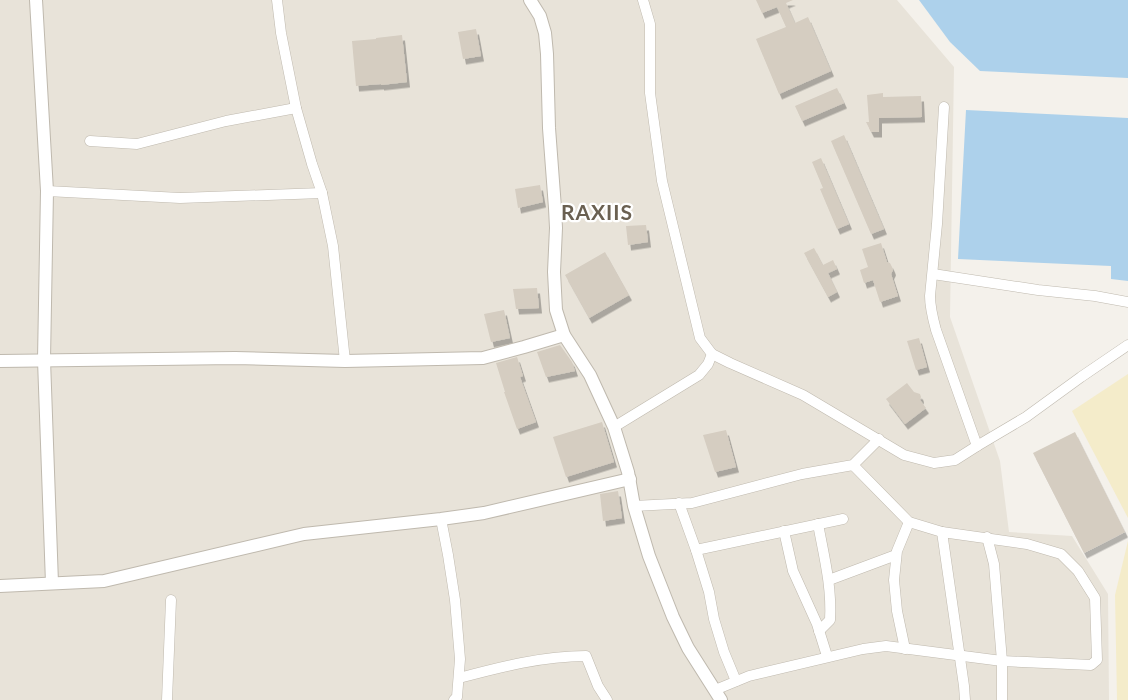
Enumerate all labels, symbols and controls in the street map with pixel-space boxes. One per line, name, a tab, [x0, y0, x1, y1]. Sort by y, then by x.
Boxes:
district label: RAXIIS	[561, 199, 633, 224]

